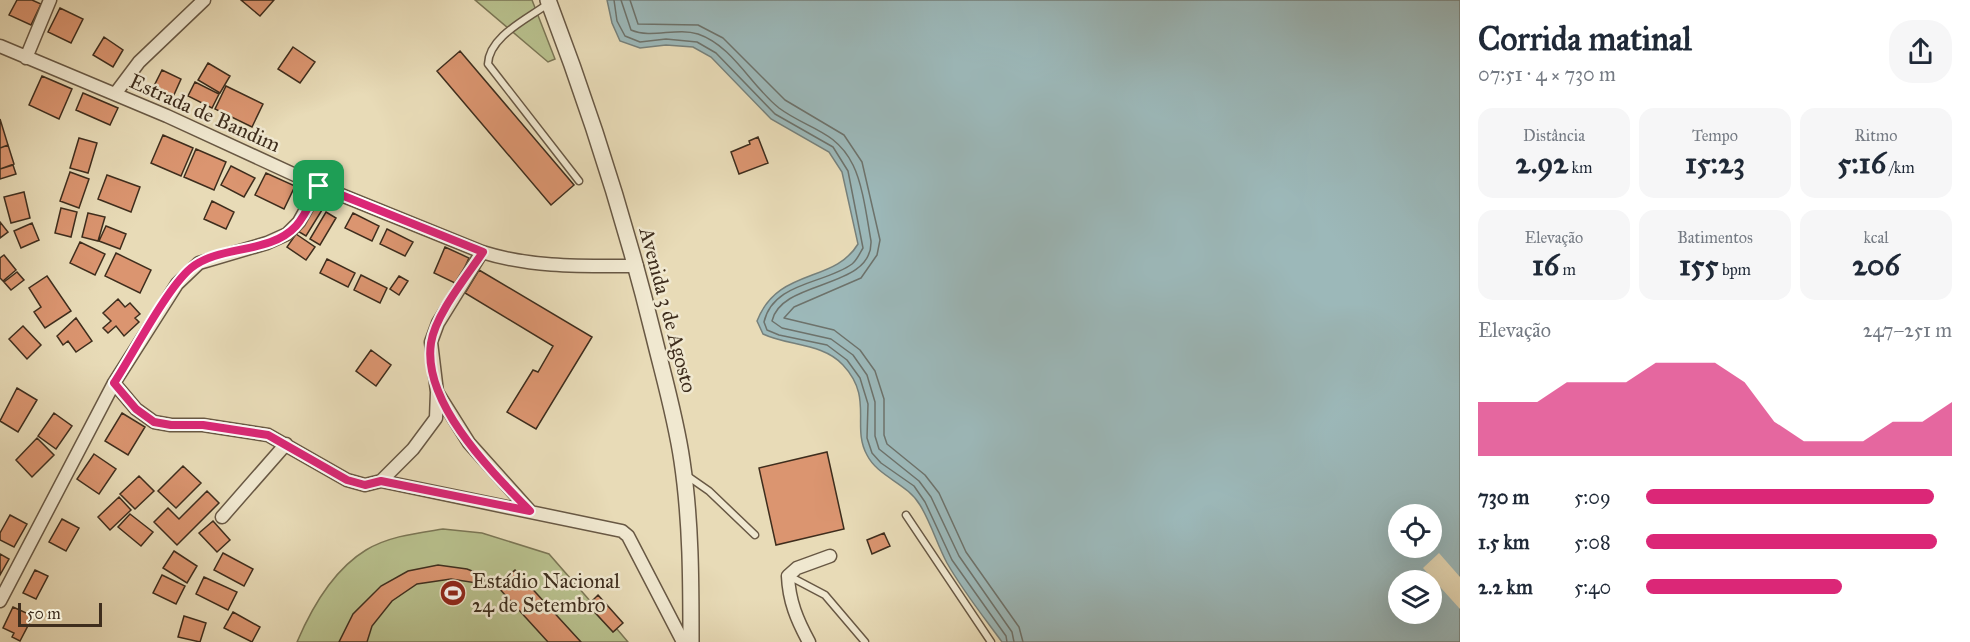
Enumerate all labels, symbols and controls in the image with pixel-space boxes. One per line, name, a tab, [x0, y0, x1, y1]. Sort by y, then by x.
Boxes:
text: Corrida matinal	[1478, 19, 1692, 59]
button: share	[1889, 20, 1952, 83]
text: 07:51 · 4 × 730 m	[1478, 62, 1616, 86]
street label: Estrada de Bandim	[125, 68, 285, 158]
text: Distância	[1523, 126, 1585, 145]
text: Tempo	[1692, 126, 1738, 145]
text: Ritmo	[1855, 126, 1897, 145]
text: 2.92	[1516, 145, 1568, 181]
text: 15:23	[1685, 145, 1745, 181]
text: 5:16	[1837, 145, 1886, 181]
text: km	[1568, 158, 1592, 177]
text: /km	[1886, 158, 1915, 177]
pin	[293, 160, 344, 211]
icon: arrive	[302, 169, 335, 202]
street label: Avenida 3 de Agosto	[633, 224, 703, 396]
text: Elevação	[1525, 228, 1583, 247]
text: Batimentos	[1677, 228, 1753, 247]
text: kcal	[1863, 228, 1889, 247]
text: 16	[1532, 247, 1559, 283]
text: 155	[1679, 247, 1718, 283]
text: 206	[1852, 247, 1900, 283]
text: m	[1559, 260, 1576, 279]
text: bpm	[1718, 260, 1751, 279]
text: Elevação	[1478, 318, 1551, 342]
text: 247–251 m	[1863, 318, 1952, 342]
text: 730 m	[1478, 485, 1529, 509]
text: 5:09	[1574, 485, 1611, 509]
map controls	[1388, 504, 1442, 624]
button: locate	[1388, 504, 1442, 558]
text: 1.5 km	[1478, 530, 1529, 554]
text: 5:08	[1574, 530, 1611, 554]
place label: Estádio Nacional 24 de Setembro	[472, 568, 620, 618]
button: layers	[1388, 570, 1442, 624]
text: 2.2 km	[1478, 575, 1533, 599]
text: 5:40	[1574, 575, 1611, 599]
sports icon: Estádio Nacional 24 de Setembro	[438, 578, 468, 608]
scale bar	[18, 600, 102, 628]
text: 50 m	[27, 604, 61, 623]

